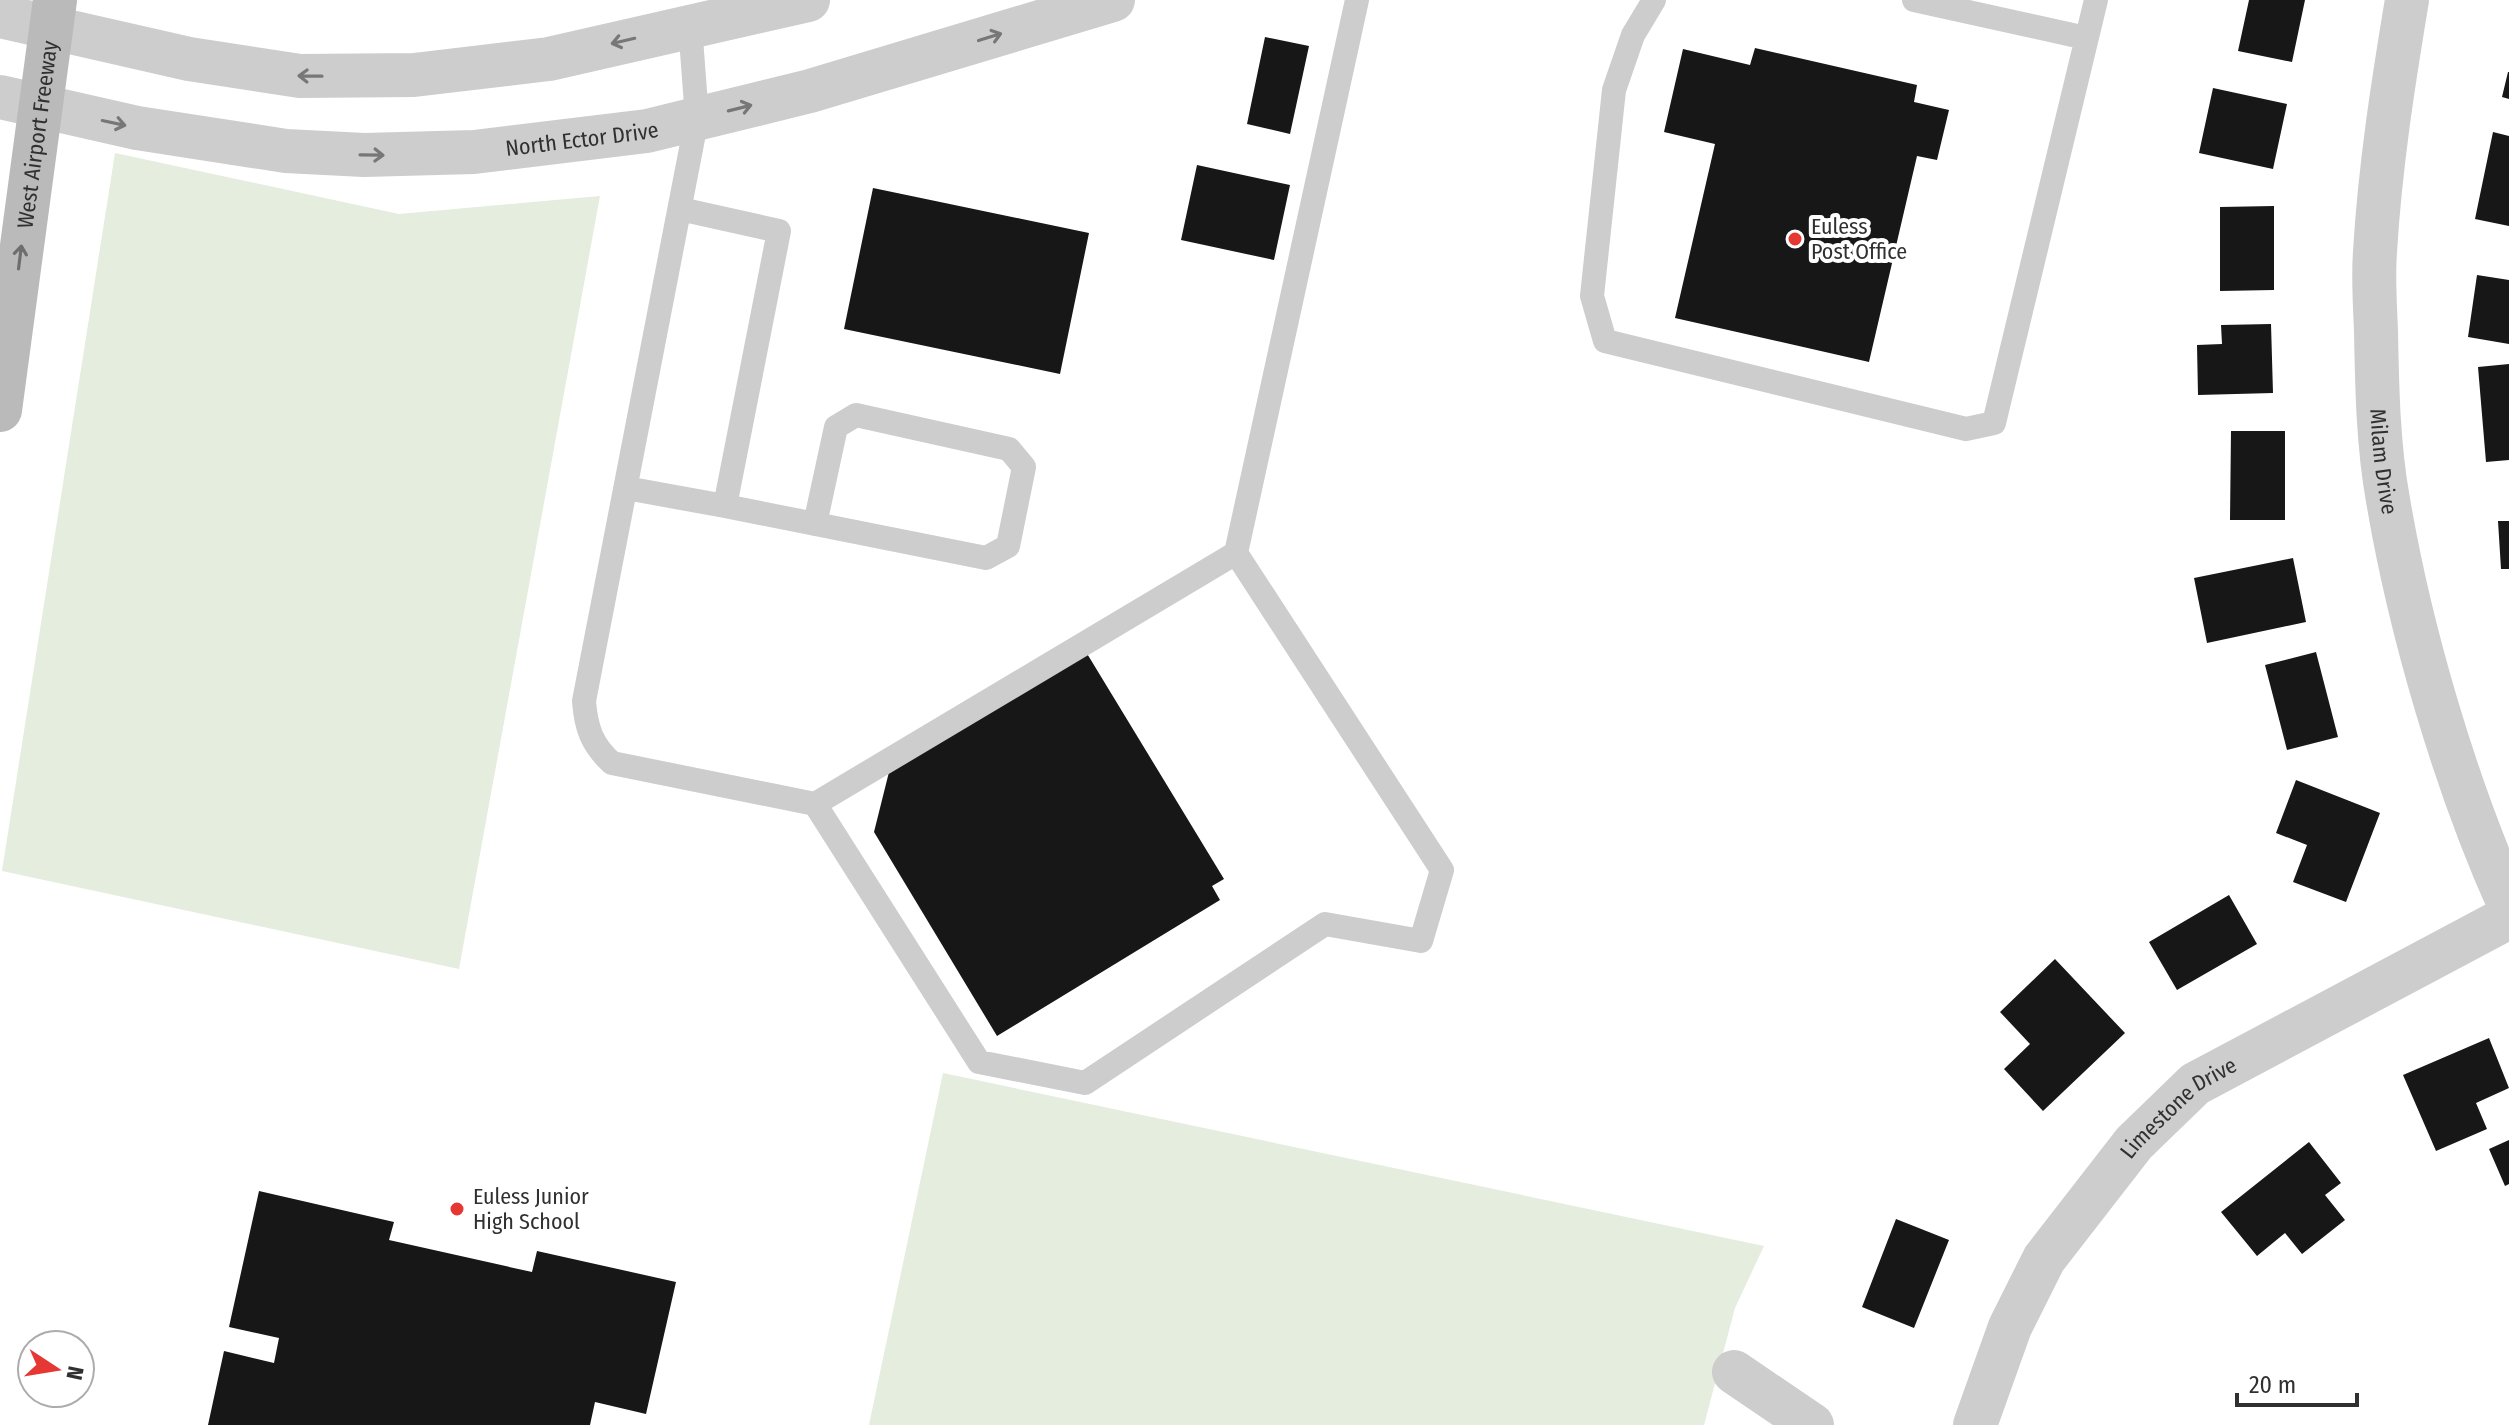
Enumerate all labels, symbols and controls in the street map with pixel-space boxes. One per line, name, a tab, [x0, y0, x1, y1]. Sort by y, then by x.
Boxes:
one-way arrow	[976, 29, 1002, 44]
one-way arrow	[610, 34, 636, 49]
street label: West Airport Freeway	[12, 39, 63, 230]
one-way arrow	[297, 68, 324, 83]
one-way arrow	[726, 100, 752, 115]
one-way arrow	[101, 116, 126, 131]
street label: North Ector Drive	[504, 116, 661, 162]
one-way arrow	[358, 147, 385, 163]
place label: Euless Post Office	[1811, 213, 1907, 265]
marker: Euless Post Office	[1786, 230, 1804, 248]
one-way arrow	[13, 245, 28, 270]
street label: Milam Drive	[2364, 408, 2403, 516]
street label: Limestone Drive	[2114, 1051, 2241, 1164]
place label: Euless Junior High School	[473, 1183, 589, 1235]
marker: Euless Junior High School	[448, 1200, 466, 1218]
north arrow	[16, 1329, 96, 1409]
scale bar	[2237, 1357, 2357, 1407]
text: N	[60, 1364, 90, 1382]
text: 20 m	[2249, 1371, 2296, 1399]

